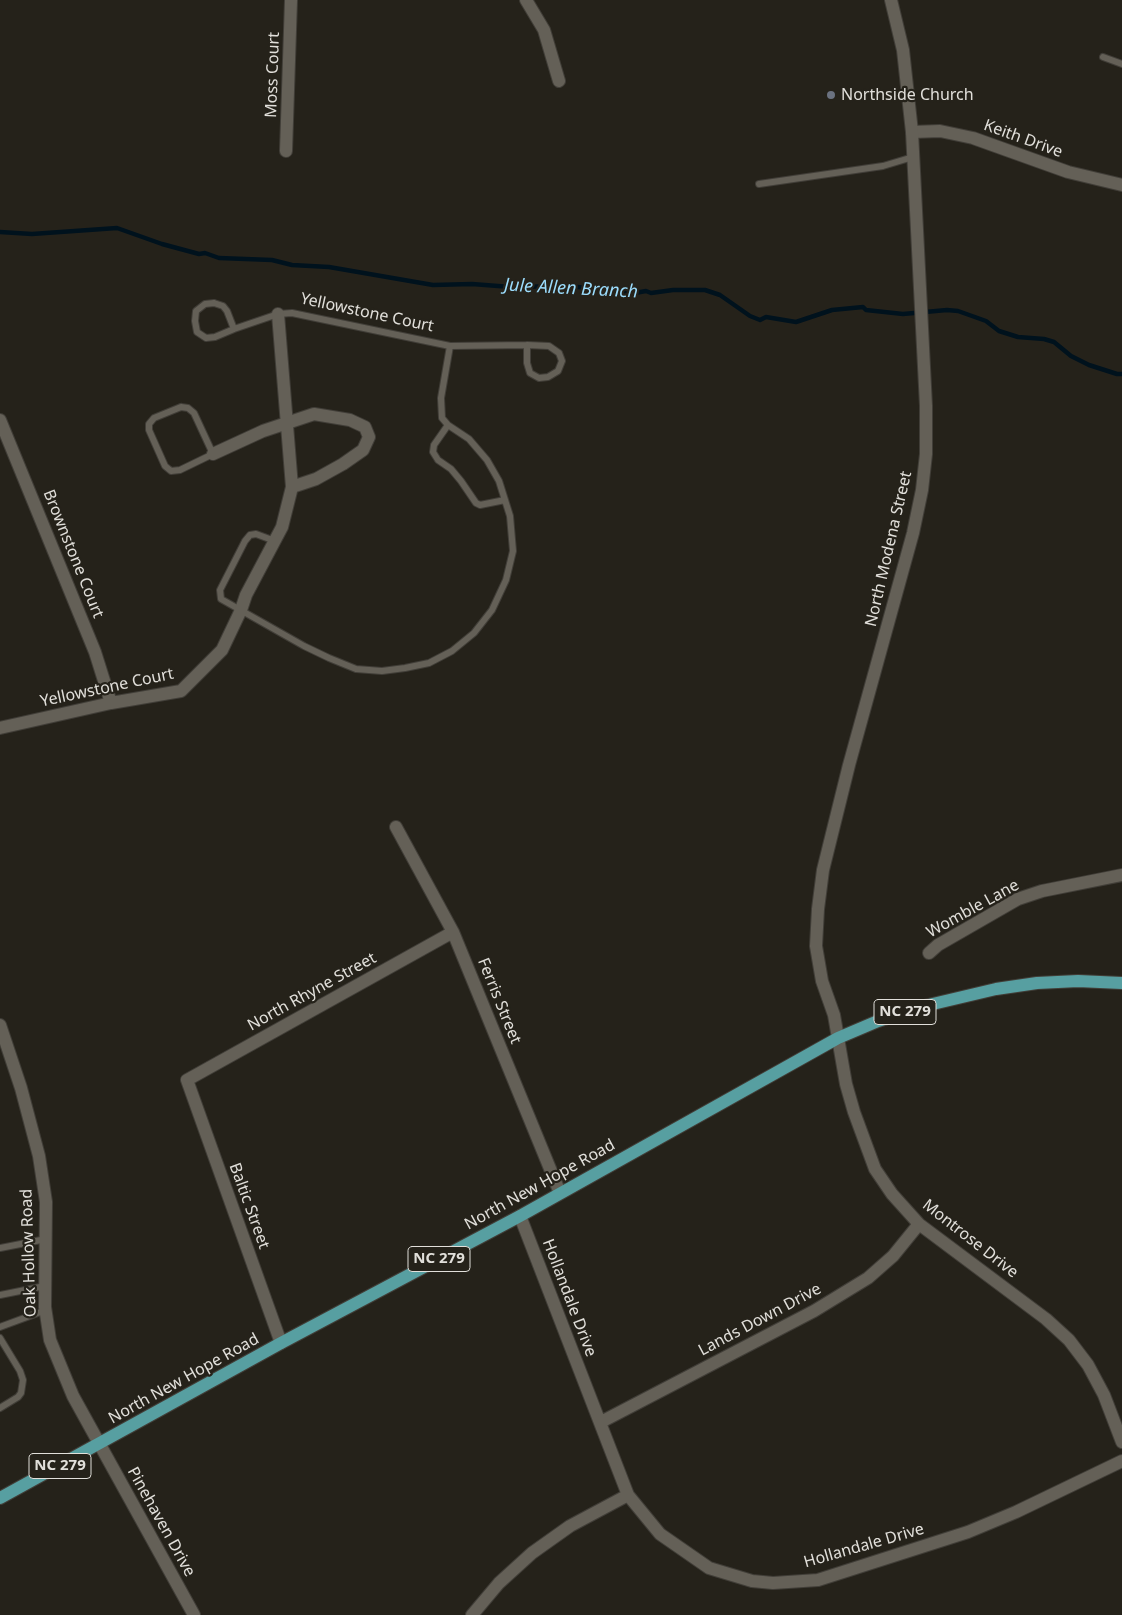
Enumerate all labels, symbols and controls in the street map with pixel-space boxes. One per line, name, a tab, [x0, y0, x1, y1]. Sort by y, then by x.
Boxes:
street label: Moss Court	[262, 32, 284, 118]
place label: Northside Church	[841, 85, 974, 105]
marker: Northside Church	[825, 89, 837, 101]
street label: Keith Drive	[981, 116, 1065, 162]
water label: Jule Allen Branch	[504, 275, 638, 303]
street label: Yellowstone Court	[299, 290, 435, 336]
street label: North Modena Street	[862, 469, 916, 629]
street label: Brownstone Court	[38, 487, 108, 621]
street label: Yellowstone Court	[39, 665, 175, 711]
street label: Womble Lane	[923, 876, 1023, 942]
street label: North Rhyne Street	[244, 949, 380, 1035]
street label: Ferris Street	[473, 955, 525, 1047]
road number: NC 279	[874, 1000, 936, 1024]
street label: North New Hope Road	[461, 1136, 619, 1234]
street label: Baltic Street	[225, 1160, 273, 1252]
street label: Oak Hollow Road	[17, 1188, 41, 1318]
street label: Montrose Drive	[918, 1196, 1022, 1282]
street label: Hollandale Drive	[538, 1237, 600, 1359]
road number: NC 279	[408, 1246, 470, 1272]
street label: Lands Down Drive	[695, 1280, 825, 1360]
street label: North New Hope Road	[105, 1330, 263, 1428]
road number: NC 279	[29, 1454, 91, 1478]
street label: Pinehaven Drive	[123, 1464, 199, 1580]
street label: Hollandale Drive	[802, 1520, 926, 1572]

